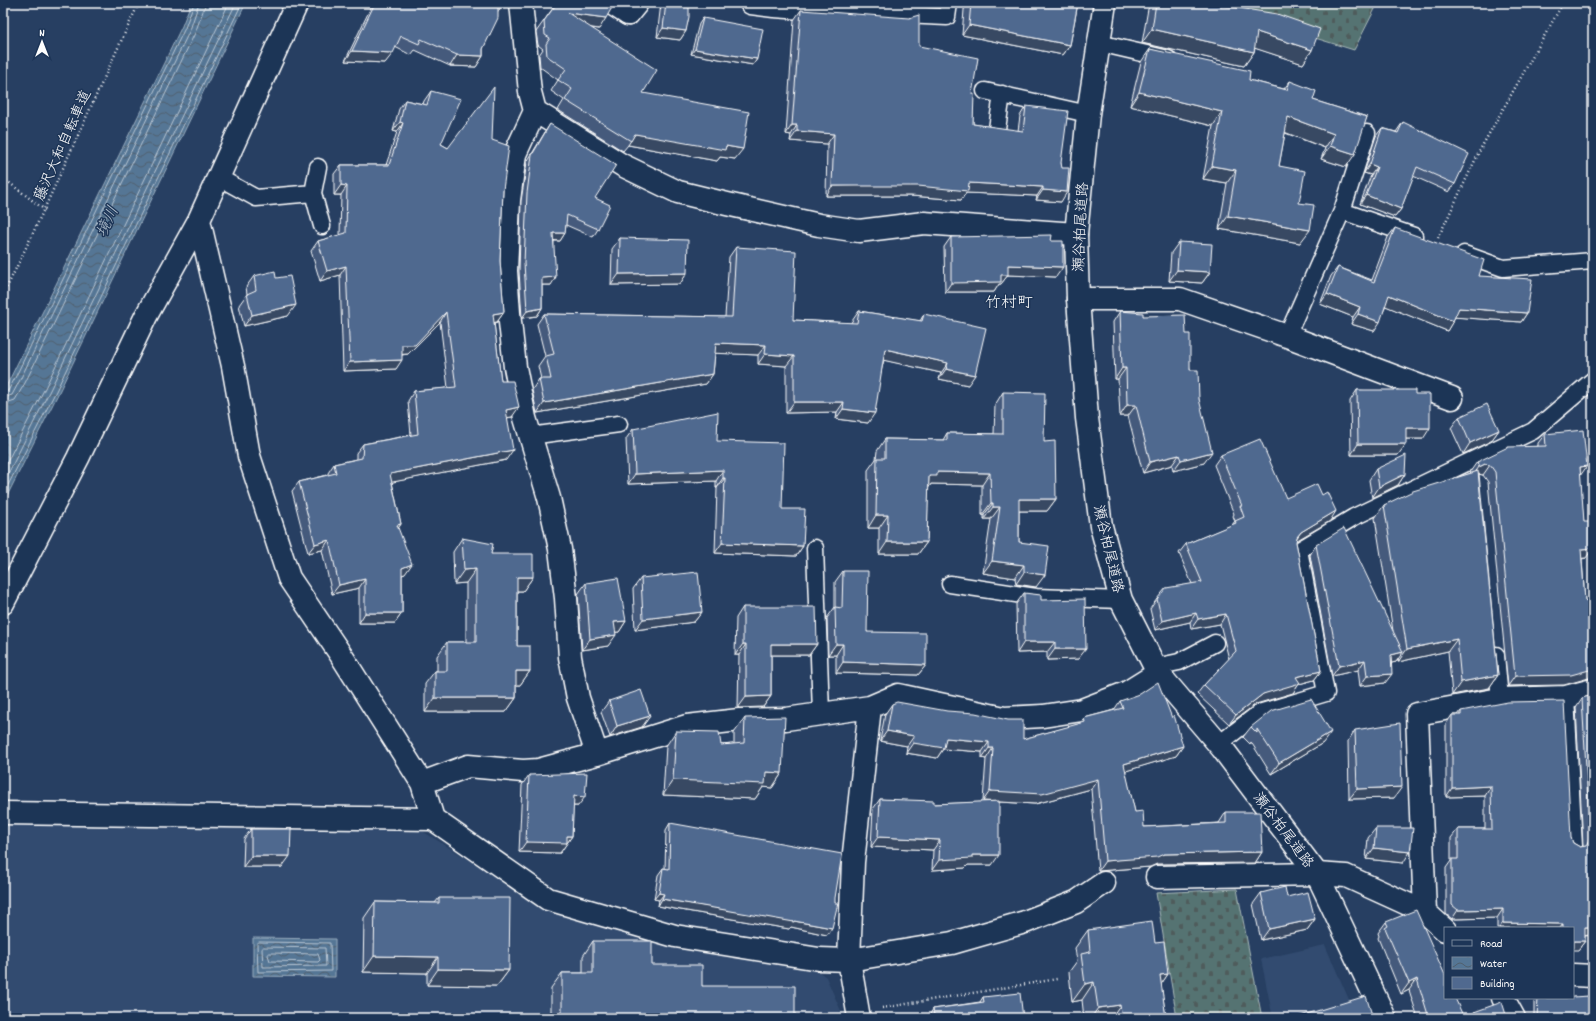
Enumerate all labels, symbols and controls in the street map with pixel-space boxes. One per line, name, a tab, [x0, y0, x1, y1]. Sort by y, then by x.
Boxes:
north arrow	[22, 22, 62, 62]
text: N	[39, 26, 45, 42]
street label: 藤沢大和自転車道	[29, 87, 98, 205]
street label: 瀬谷柏尾道路	[1069, 182, 1095, 273]
water label: 境川	[91, 203, 125, 241]
district label: 竹村町	[985, 292, 1033, 315]
street label: 瀬谷柏尾道路	[1086, 503, 1128, 596]
street label: 瀬谷柏尾道路	[1247, 789, 1318, 874]
legend	[1444, 927, 1574, 999]
text: Road	[1480, 936, 1502, 953]
text: Water	[1480, 956, 1507, 973]
text: Building	[1480, 976, 1515, 993]

